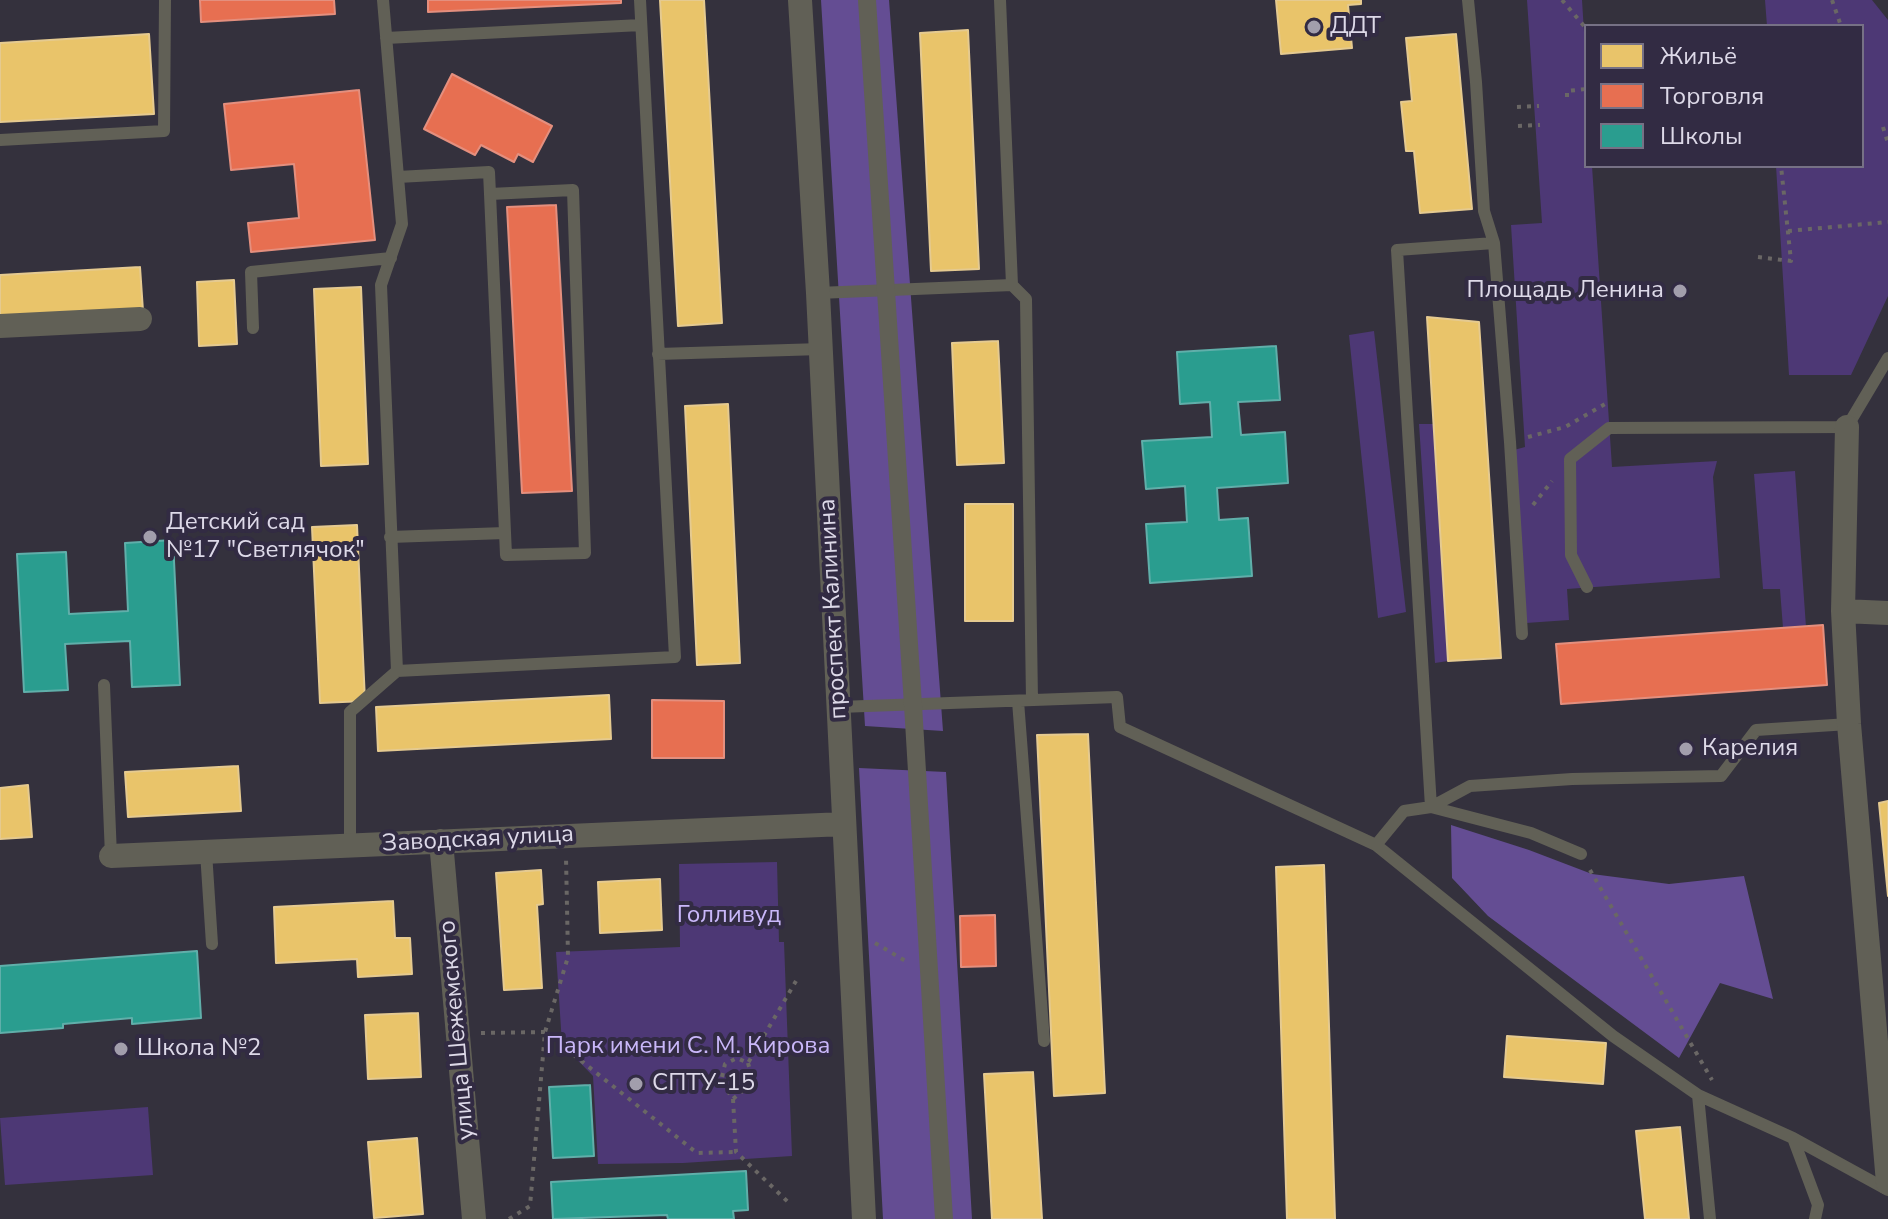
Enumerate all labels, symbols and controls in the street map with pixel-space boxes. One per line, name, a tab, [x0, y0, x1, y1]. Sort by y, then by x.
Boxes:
place label: ДДТ	[1330, 13, 1381, 41]
marker: ДДТ	[1305, 18, 1323, 36]
legend	[1584, 24, 1864, 168]
text: Жильё	[1660, 40, 1737, 72]
text: Торговля	[1660, 80, 1764, 112]
text: Школы	[1660, 120, 1743, 152]
place label: Площадь Ленина	[1467, 277, 1664, 305]
marker: Площадь Ленина	[1671, 282, 1689, 300]
street label: проспект Калинина	[814, 498, 854, 720]
place label: Детский сад №17 "Светлячок"	[166, 509, 365, 565]
marker: Детский сад №17 "Светлячок"	[141, 528, 159, 546]
place label: Карелия	[1702, 735, 1798, 763]
marker: Карелия	[1677, 740, 1695, 758]
street label: Заводская улица	[381, 821, 575, 859]
park label: Голливуд	[677, 902, 781, 930]
street label: улица Шежемского	[434, 919, 482, 1141]
park label: Парк имени С. М. Кирова	[546, 1033, 830, 1061]
place label: Школа №2	[137, 1035, 261, 1063]
marker: Школа №2	[112, 1040, 130, 1058]
place label: СПТУ-15	[652, 1070, 755, 1098]
marker: СПТУ-15	[627, 1075, 645, 1093]

